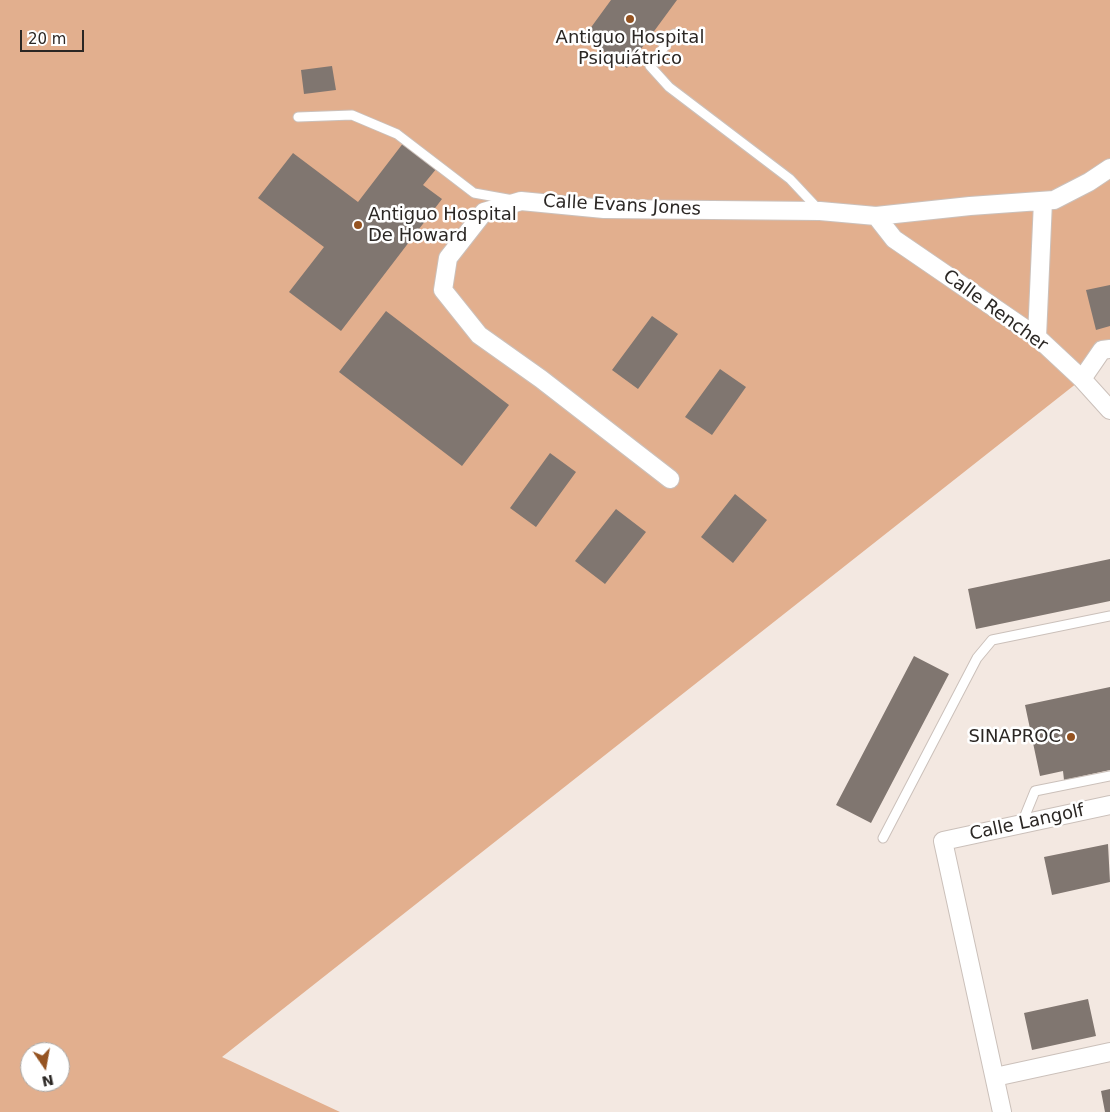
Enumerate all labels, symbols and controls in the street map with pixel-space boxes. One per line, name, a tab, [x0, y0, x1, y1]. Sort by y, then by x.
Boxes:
marker: Antiguo Hospital Psiquiátrico	[624, 13, 636, 25]
scale bar	[22, 20, 86, 52]
place label: Antiguo Hospital Psiquiátrico	[556, 27, 704, 70]
text: 20 m	[28, 30, 66, 48]
street label: Calle Evans Jones	[542, 191, 702, 221]
place label: Antiguo Hospital De Howard	[368, 204, 517, 246]
marker: Antiguo Hospital De Howard	[352, 219, 364, 231]
street label: Calle Rencher	[938, 266, 1052, 356]
place label: SINAPROC	[968, 726, 1061, 748]
marker: SINAPROC	[1065, 731, 1077, 743]
street label: Calle Langolf	[968, 800, 1086, 846]
north arrow	[20, 1042, 70, 1092]
text: N	[41, 1072, 55, 1090]

